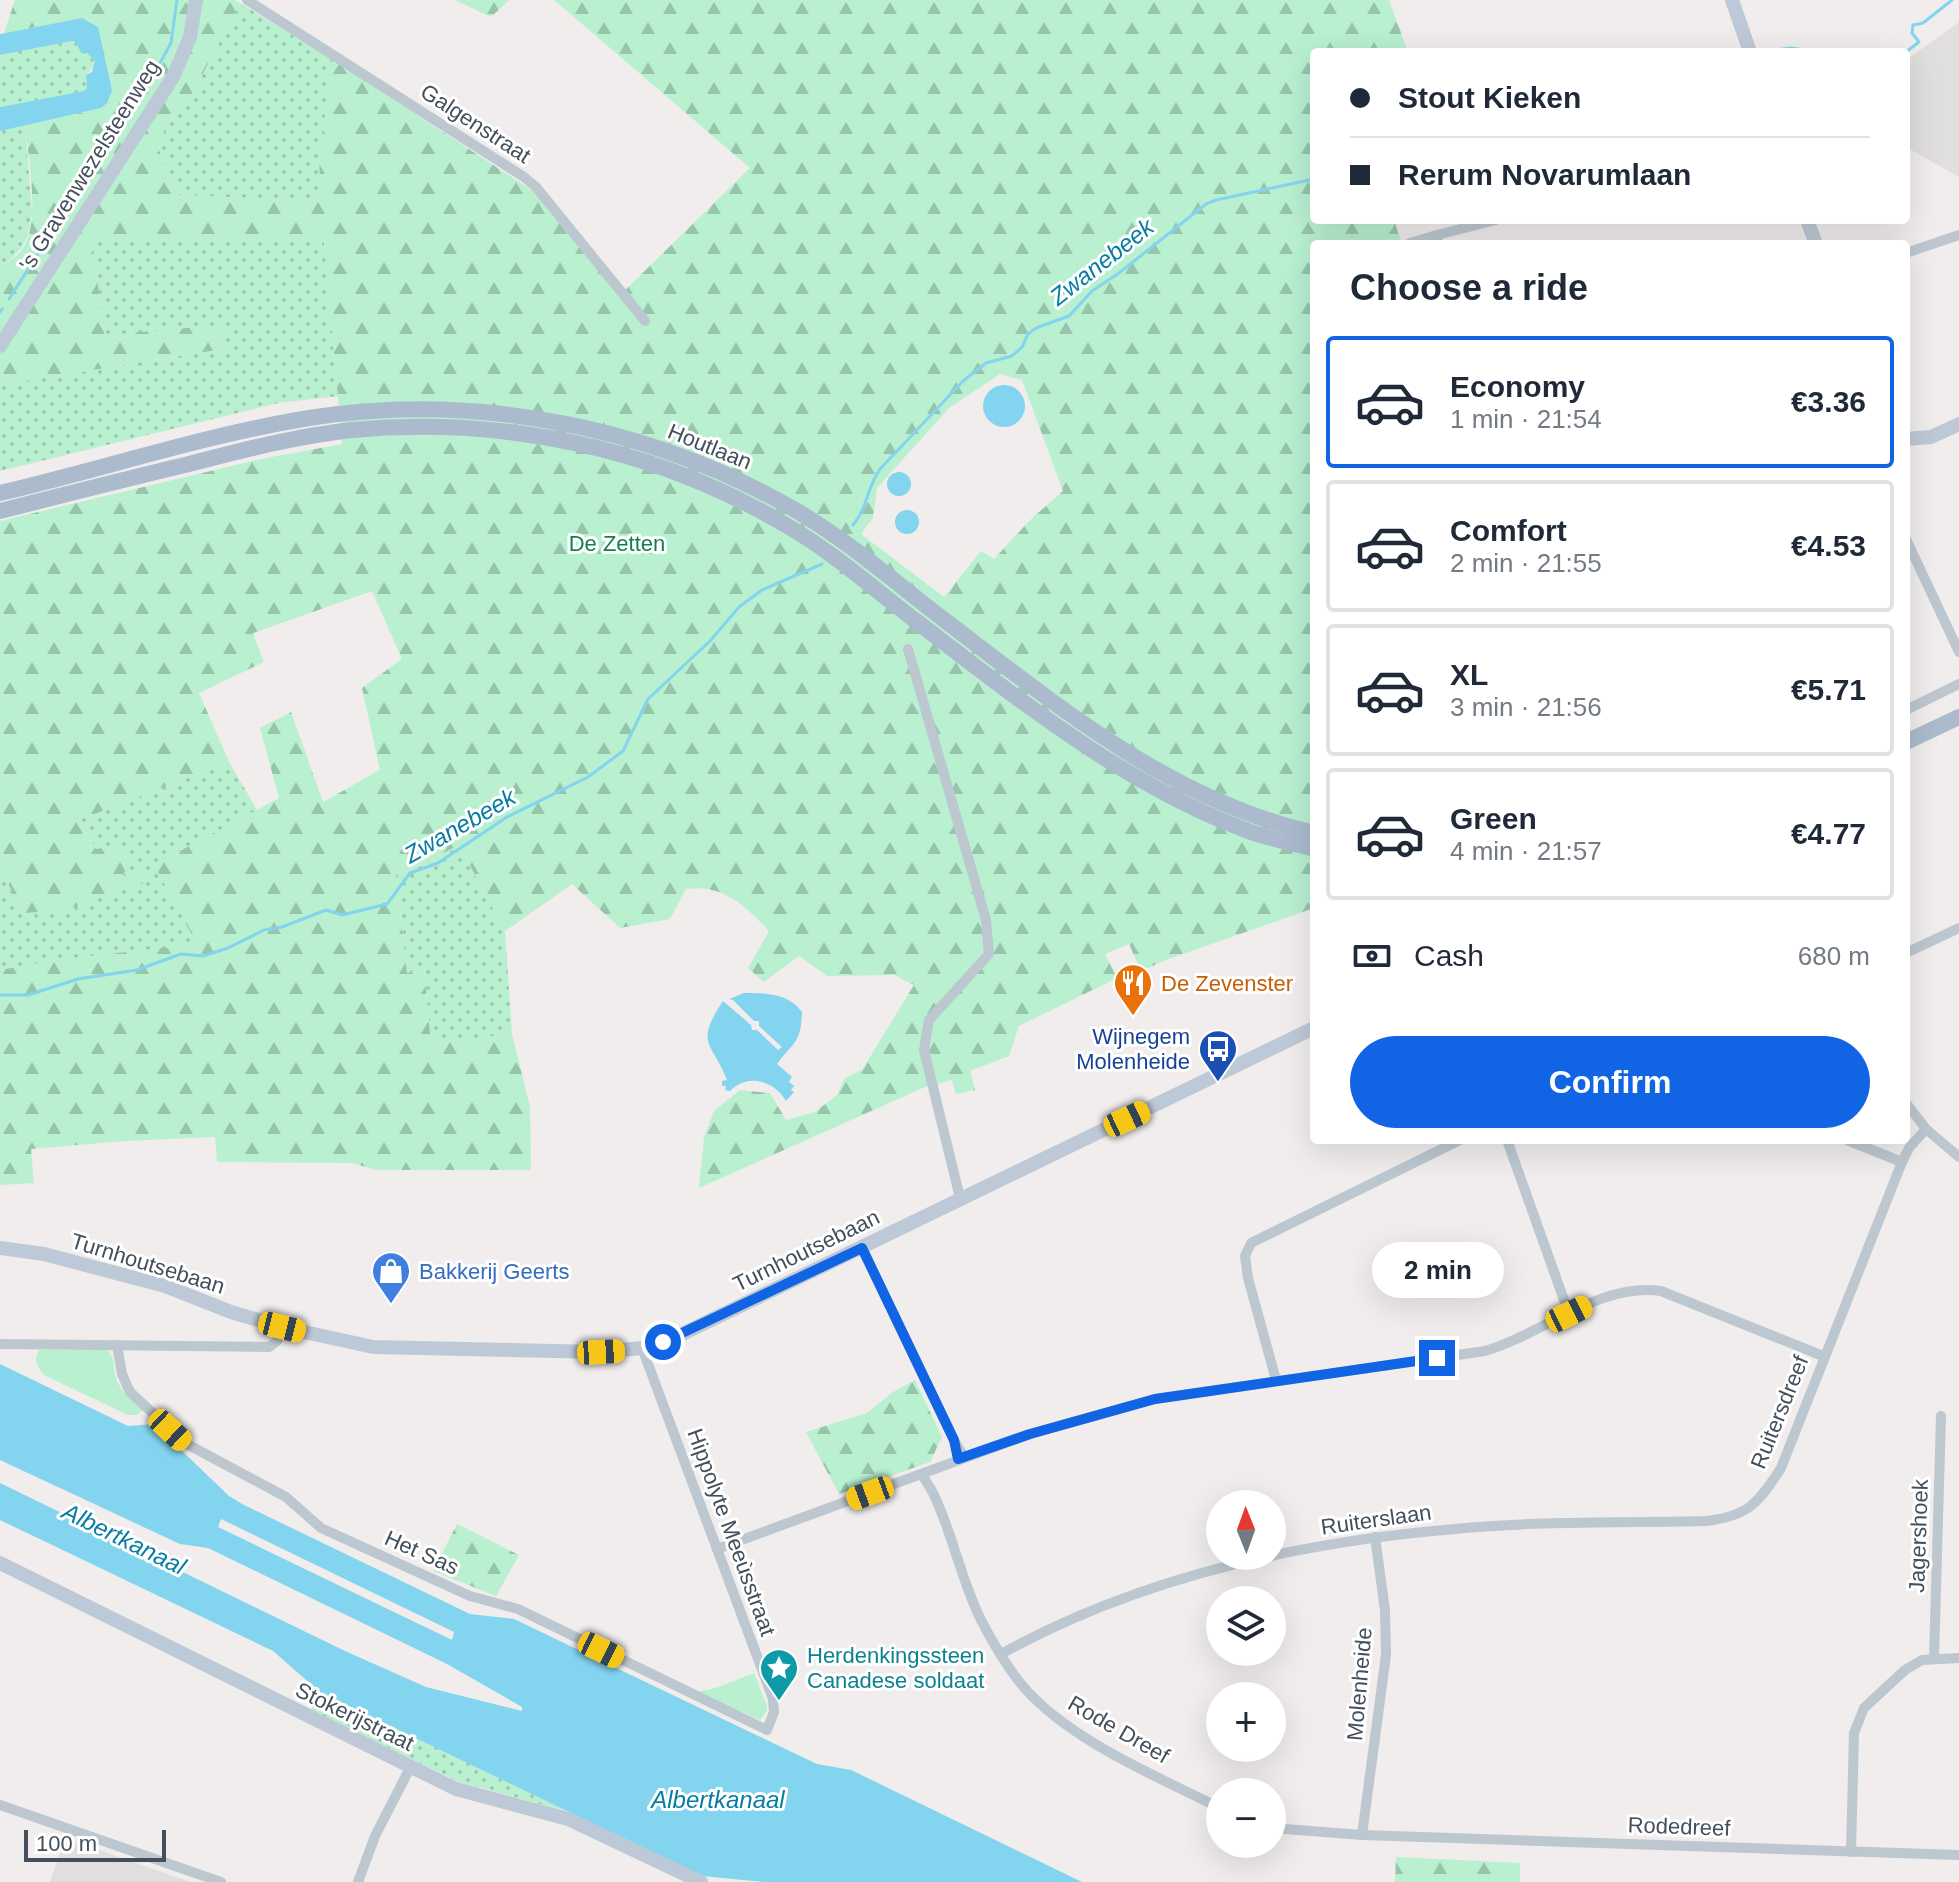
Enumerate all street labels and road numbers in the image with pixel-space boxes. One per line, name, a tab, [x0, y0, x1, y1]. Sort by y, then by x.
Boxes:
street label: 's Gravenwezelsteenweg	[14, 55, 165, 275]
street label: Galgenstraat	[416, 79, 535, 168]
street label: Houtlaan	[664, 418, 755, 475]
street label: Turnhoutsebaan	[729, 1204, 883, 1297]
street label: Turnhoutsebaan	[68, 1228, 228, 1299]
street label: Ruitersdreef	[1745, 1351, 1814, 1472]
street label: Hippolyte Meeùsstraat	[682, 1425, 781, 1639]
street label: Jagershoek	[1904, 1478, 1933, 1593]
street label: Ruiterslaan	[1319, 1499, 1433, 1540]
street label: Het Sas	[381, 1525, 463, 1580]
street label: Molenheide	[1342, 1626, 1377, 1742]
street label: Stokerijstraat	[292, 1677, 418, 1756]
street label: Rode Dreef	[1064, 1690, 1174, 1769]
street label: Rodedreef	[1627, 1812, 1732, 1841]

